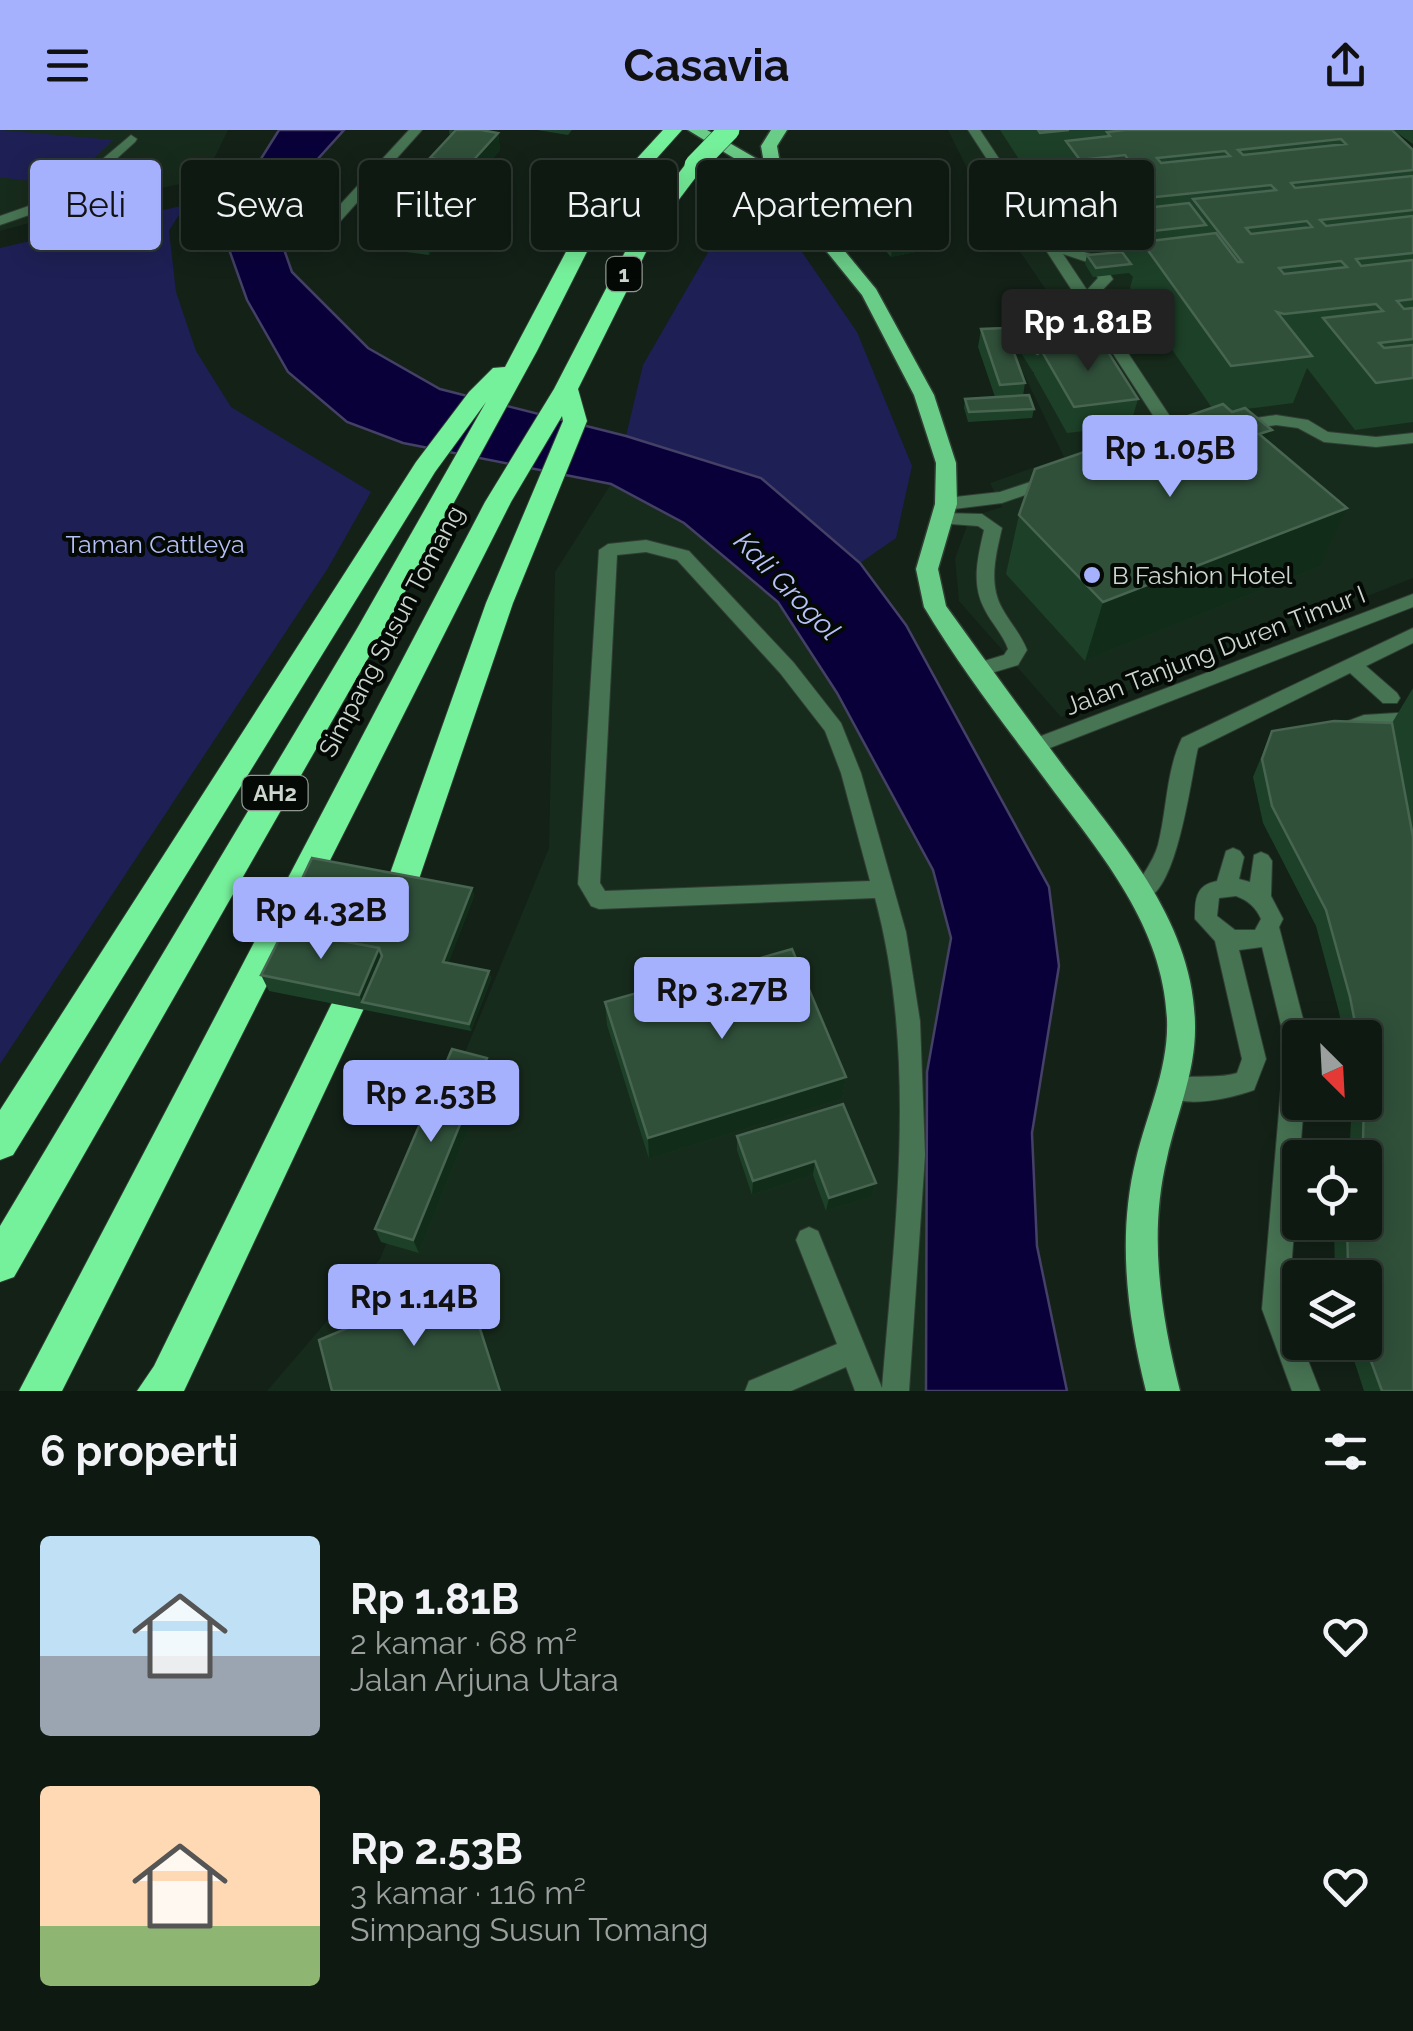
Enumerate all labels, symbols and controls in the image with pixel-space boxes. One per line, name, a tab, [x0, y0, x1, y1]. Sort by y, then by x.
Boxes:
icon: menu	[40, 38, 95, 93]
icon: share	[1318, 38, 1373, 93]
text: Casavia	[624, 39, 789, 92]
chip: Beli	[30, 160, 161, 250]
chip: Sewa	[181, 160, 339, 250]
chip: Filter	[359, 160, 511, 250]
chip: Baru	[531, 160, 677, 250]
chip: Apartemen	[697, 160, 949, 250]
chip: Rumah	[969, 160, 1154, 250]
road number: 1	[606, 257, 642, 291]
pin: Rp 1.81B	[985, 289, 1191, 374]
text: Rp 1.81B	[1024, 303, 1153, 340]
pin: Rp 1.05B	[1067, 415, 1273, 500]
text: Rp 1.05B	[1104, 429, 1236, 466]
street label: Simpang Susun Tomang	[312, 500, 470, 762]
water label: Kali Grogol	[727, 525, 847, 647]
park label: Taman Cattleya	[65, 529, 245, 559]
place label: B Fashion Hotel	[1112, 560, 1292, 590]
marker: B Fashion Hotel	[1081, 564, 1103, 586]
street label: Jalan Tanjung Duren Timur I	[1061, 579, 1369, 721]
road number: AH2	[242, 776, 308, 810]
pin: Rp 4.32B	[218, 877, 424, 962]
text: Rp 4.32B	[255, 891, 387, 928]
pin: Rp 3.27B	[619, 957, 825, 1042]
text: Rp 3.27B	[656, 971, 788, 1008]
north arrow	[1282, 1020, 1382, 1120]
map controls	[1282, 1020, 1382, 1360]
pin: Rp 2.53B	[328, 1060, 534, 1145]
text: Rp 2.53B	[365, 1074, 497, 1111]
button: locate	[1282, 1140, 1382, 1240]
button: layers	[1282, 1260, 1382, 1360]
pin: Rp 1.14B	[311, 1264, 517, 1349]
text: Rp 1.14B	[350, 1278, 478, 1315]
icon: filters	[1318, 1424, 1373, 1479]
text: 6 properti	[40, 1427, 239, 1476]
text: Rp 1.81B	[350, 1575, 519, 1624]
icon: home	[120, 1576, 240, 1696]
icon: heart	[1318, 1609, 1373, 1664]
text: 2 kamar · 68 m²	[350, 1624, 577, 1661]
text: Jalan Arjuna Utara	[350, 1661, 619, 1698]
text: Rp 2.53B	[350, 1825, 523, 1874]
icon: home	[120, 1826, 240, 1946]
icon: heart	[1318, 1859, 1373, 1914]
text: 3 kamar · 116 m²	[350, 1874, 586, 1911]
text: Simpang Susun Tomang	[350, 1911, 709, 1948]

